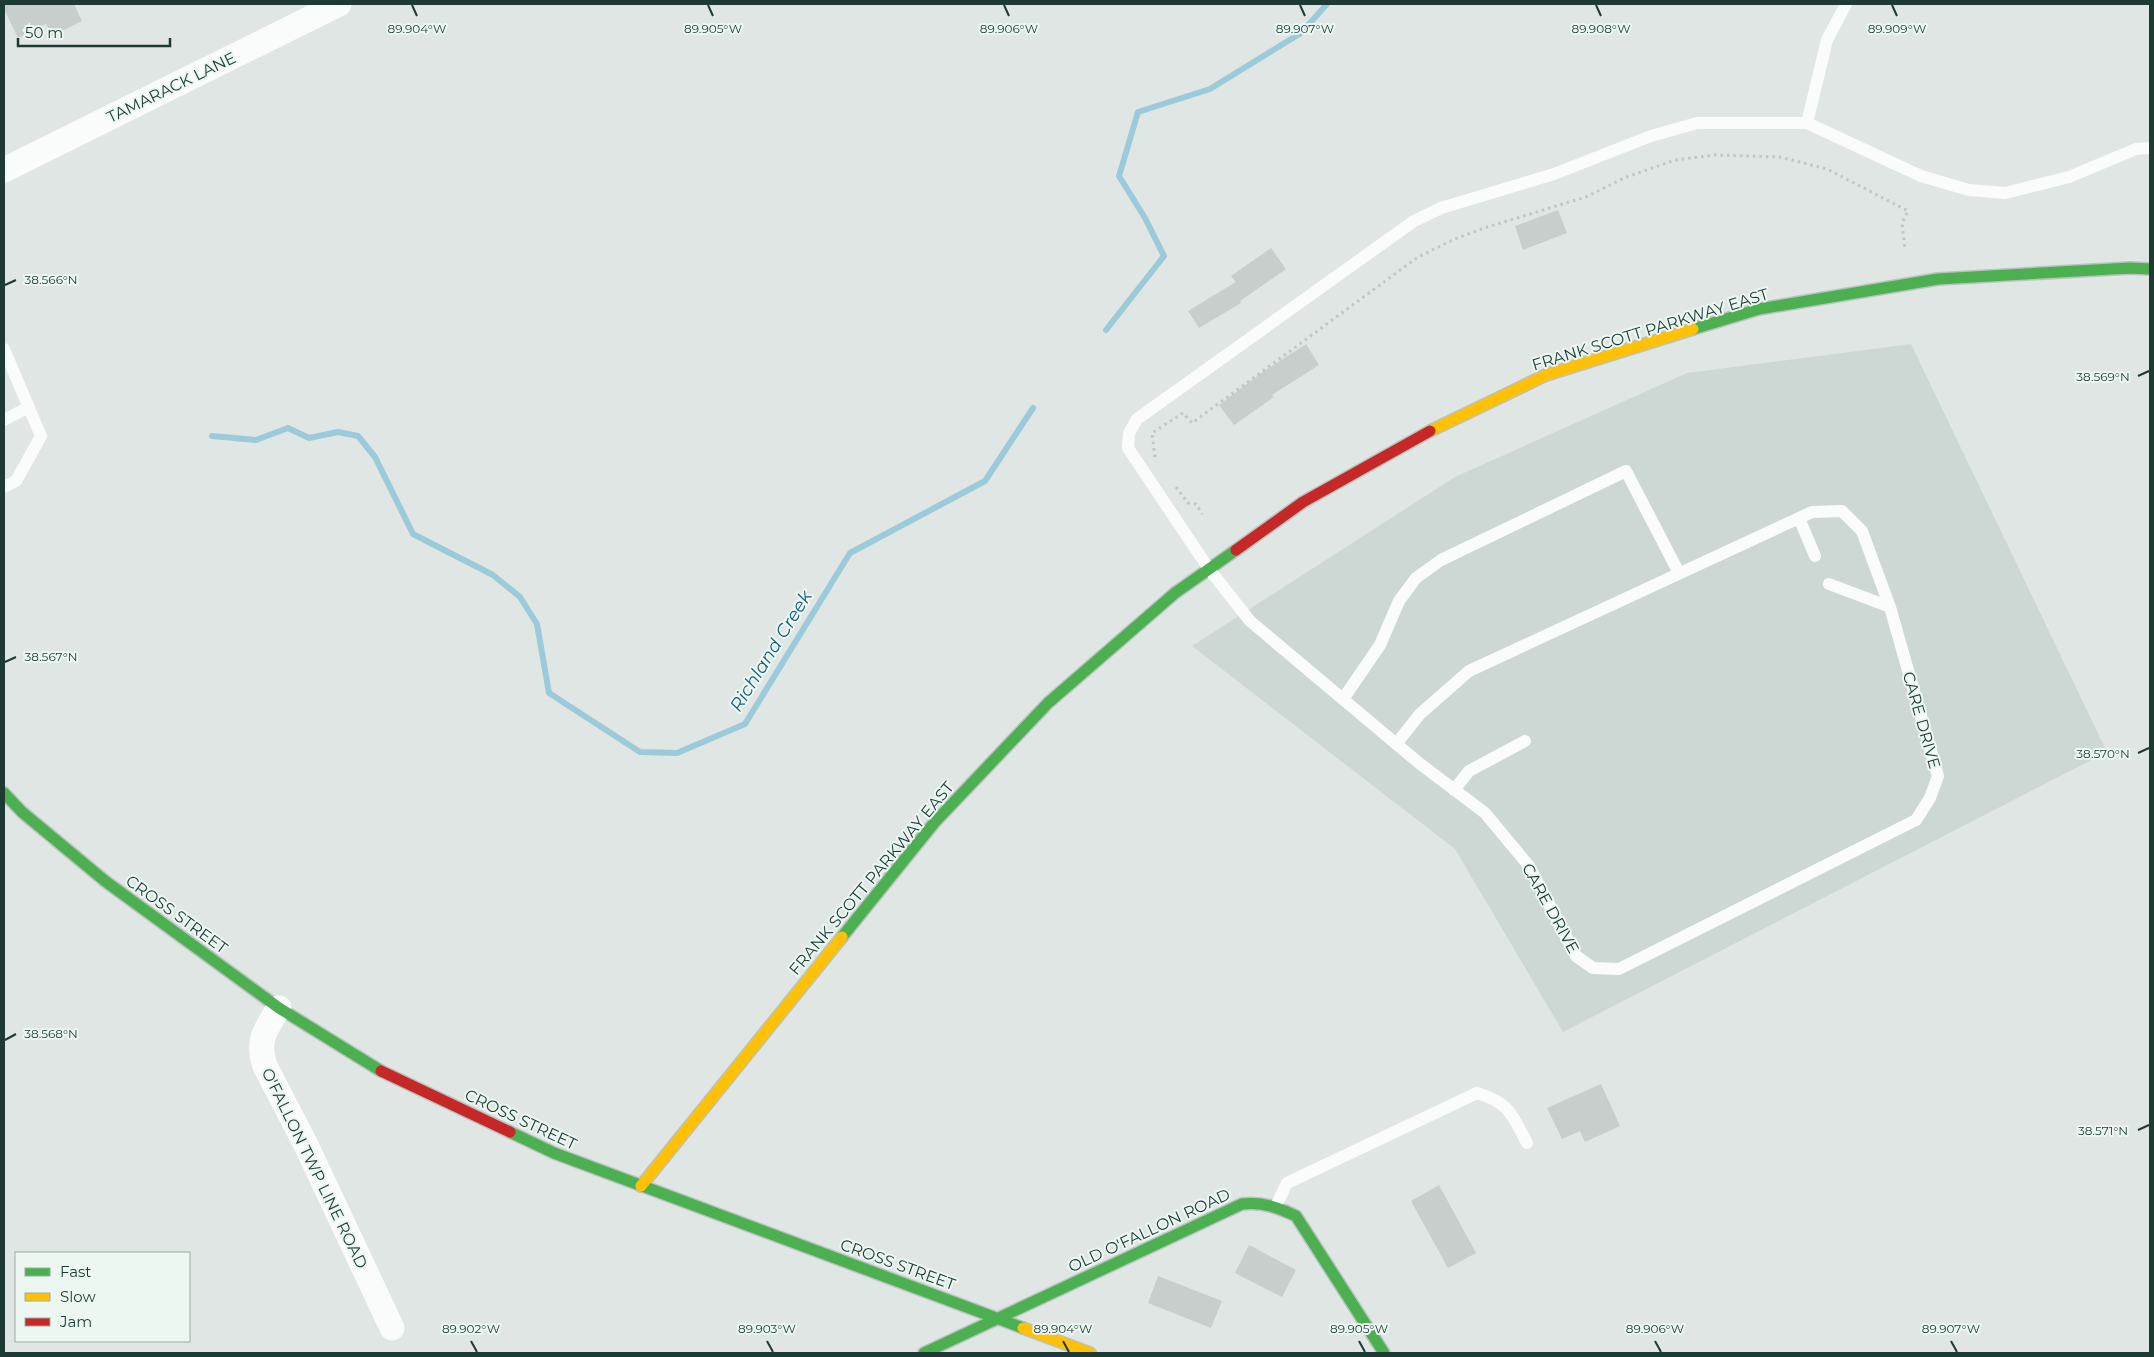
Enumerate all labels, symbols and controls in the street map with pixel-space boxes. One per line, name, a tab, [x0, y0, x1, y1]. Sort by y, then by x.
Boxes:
scale bar	[18, 15, 170, 47]
text: 89.904°W	[388, 21, 446, 36]
text: 89.905°W	[684, 21, 742, 36]
text: 89.906°W	[980, 21, 1038, 36]
text: 89.907°W	[1276, 21, 1334, 36]
text: 89.908°W	[1572, 21, 1630, 36]
text: 89.909°W	[1868, 21, 1926, 36]
text: 50 m	[25, 23, 63, 42]
street label: TAMARACK LANE	[104, 48, 239, 127]
text: 38.566°N	[24, 272, 78, 287]
street label: FRANK SCOTT PARKWAY EAST	[1530, 284, 1771, 375]
text: 38.569°N	[2076, 369, 2130, 384]
water label: Richland Creek	[725, 585, 818, 716]
text: 38.567°N	[25, 649, 78, 664]
street label: CARE DRIVE	[1899, 669, 1944, 771]
text: 38.570°N	[2076, 746, 2130, 761]
street label: FRANK SCOTT PARKWAY EAST	[785, 777, 958, 979]
street label: CARE DRIVE	[1518, 860, 1583, 957]
street label: CROSS STREET	[122, 871, 232, 958]
text: 38.568°N	[24, 1026, 78, 1041]
street label: O'FALLON TWP LINE ROAD	[258, 1065, 371, 1272]
street label: CROSS STREET	[462, 1085, 580, 1154]
text: 38.571°N	[2078, 1123, 2128, 1138]
street label: OLD O'FALLON ROAD	[1065, 1185, 1233, 1276]
street label: CROSS STREET	[838, 1235, 959, 1294]
legend	[15, 1252, 190, 1342]
text: Fast	[60, 1262, 91, 1281]
text: Slow	[60, 1287, 96, 1306]
text: Jam	[59, 1312, 92, 1331]
text: 89.902°W	[442, 1321, 500, 1336]
text: 89.903°W	[738, 1321, 796, 1336]
text: 89.904°W	[1034, 1321, 1092, 1336]
text: 89.905°W	[1330, 1321, 1388, 1336]
text: 89.906°W	[1626, 1321, 1684, 1336]
text: 89.907°W	[1922, 1321, 1980, 1336]

